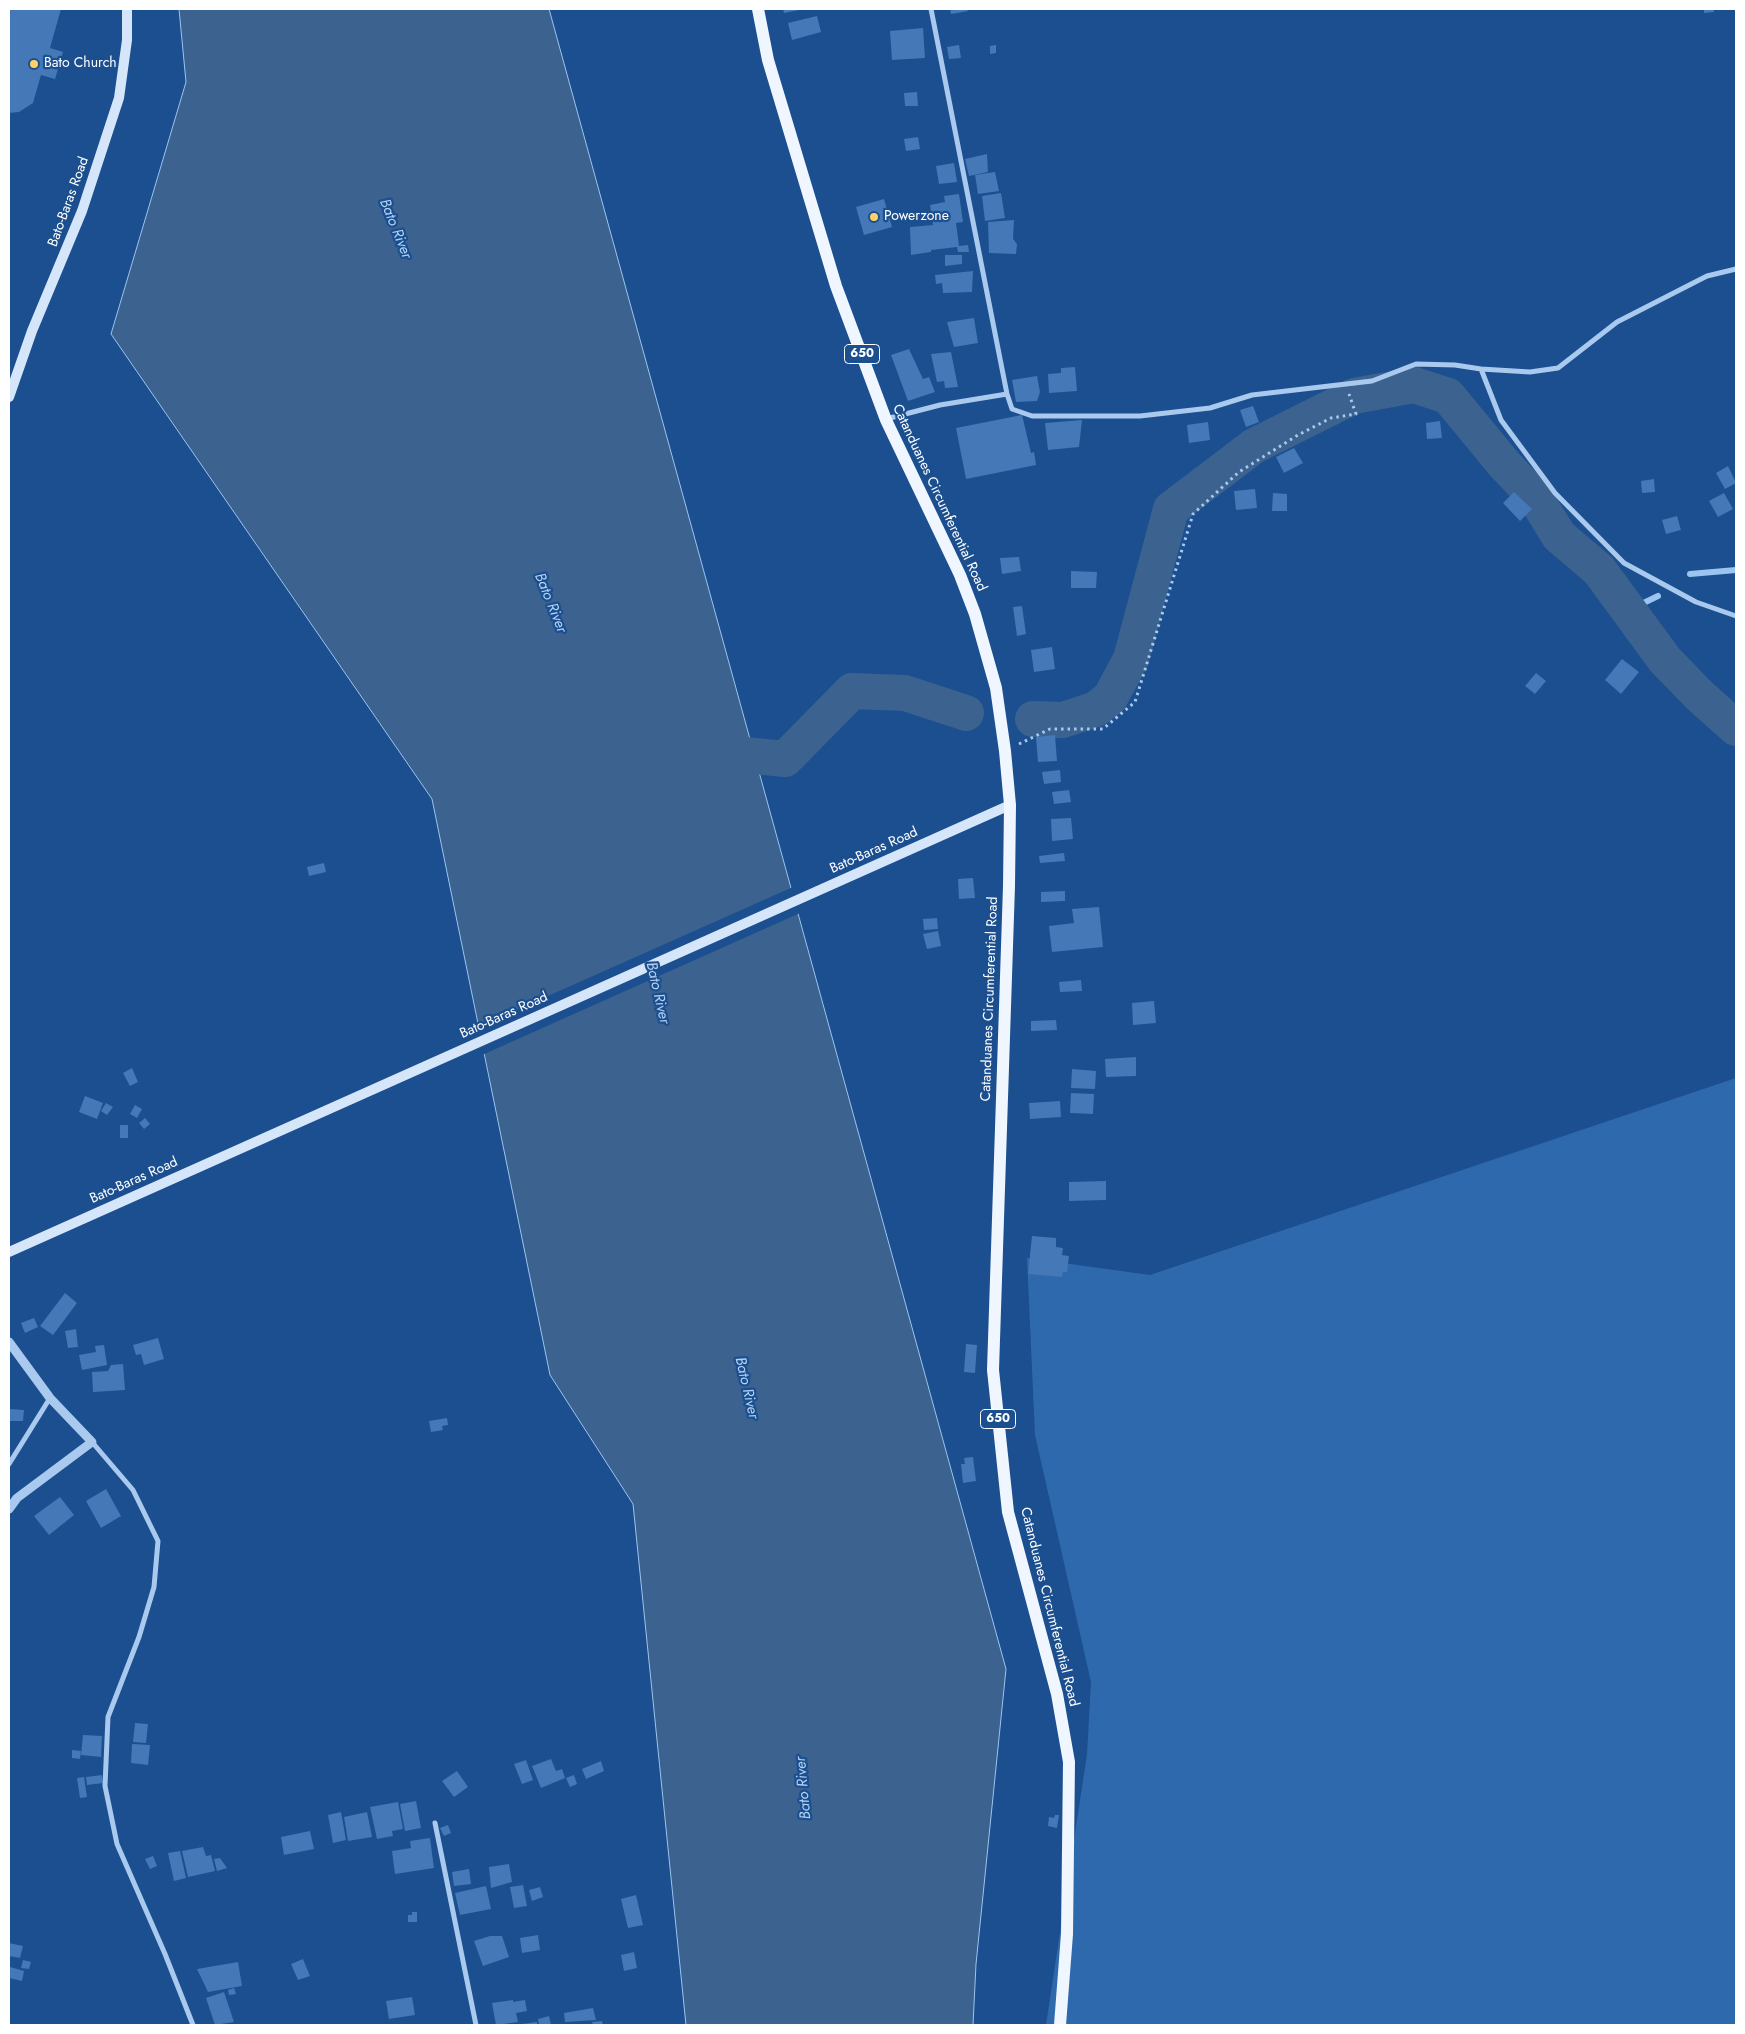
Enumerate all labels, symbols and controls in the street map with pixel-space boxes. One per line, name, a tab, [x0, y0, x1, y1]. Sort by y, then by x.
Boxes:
place label: Bato Church	[44, 56, 117, 72]
marker: Bato Church	[28, 58, 40, 70]
street label: Bato-Baras Road	[45, 155, 93, 249]
water label: Bato River	[375, 196, 415, 262]
place label: Powerzone	[884, 209, 949, 225]
marker: Powerzone	[868, 211, 880, 223]
road number: 650	[844, 344, 880, 364]
street label: Catanduanes Circumferential Road	[888, 402, 990, 594]
water label: Bato River	[530, 570, 570, 636]
street label: Bato-Baras Road	[827, 824, 921, 878]
street label: Catanduanes Circumferential Road	[978, 896, 1002, 1102]
water label: Bato River	[641, 960, 673, 1026]
street label: Bato-Baras Road	[457, 989, 551, 1043]
street label: Bato-Baras Road	[87, 1154, 181, 1208]
water label: Bato River	[730, 1355, 762, 1421]
road number: 650	[980, 1410, 1016, 1428]
street label: Catanduanes Circumferential Road	[1016, 1506, 1082, 1708]
water label: Bato River	[792, 1756, 816, 1820]

